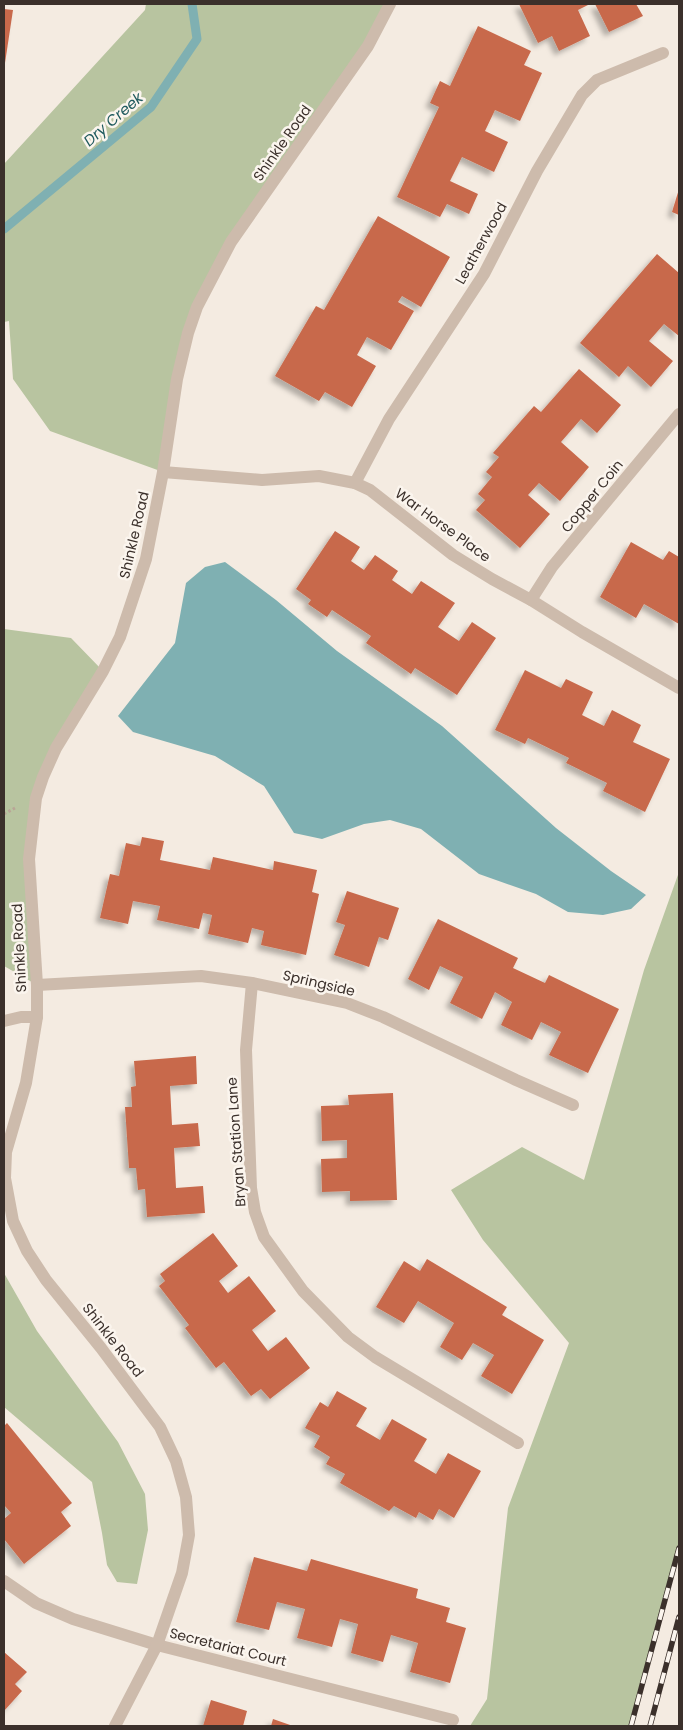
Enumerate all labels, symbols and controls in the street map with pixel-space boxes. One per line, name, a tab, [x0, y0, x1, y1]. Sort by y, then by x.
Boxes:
water label: Dry Creek	[79, 86, 148, 151]
street label: Shinkle Road	[248, 101, 316, 185]
street label: Leatherwood	[450, 198, 512, 288]
street label: Copper Coin	[556, 455, 628, 537]
street label: War Horse Place	[391, 483, 495, 567]
street label: Shinkle Road	[114, 489, 154, 581]
street label: Shinkle Road	[7, 903, 31, 993]
street label: Springside	[281, 965, 357, 1001]
street label: Bryan Station Lane	[221, 1076, 251, 1208]
street label: Shinkle Road	[78, 1299, 148, 1381]
street label: Secretariat Court	[167, 1623, 289, 1671]

